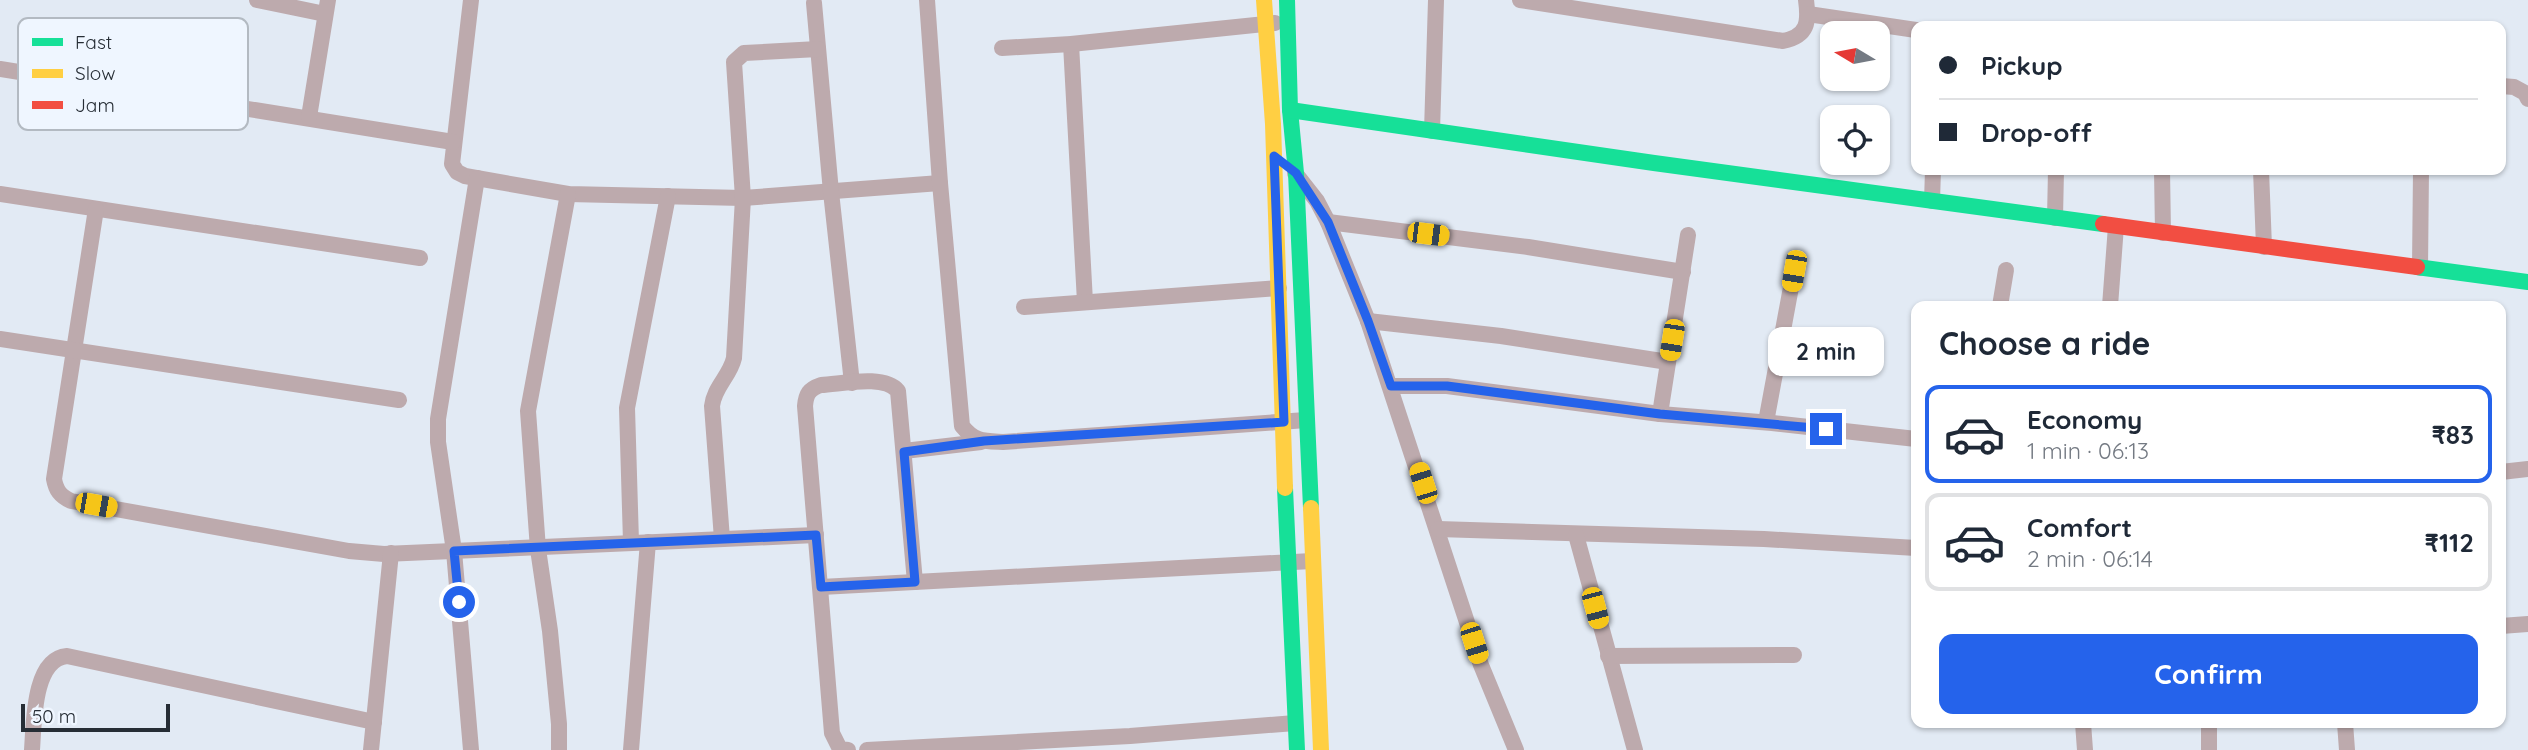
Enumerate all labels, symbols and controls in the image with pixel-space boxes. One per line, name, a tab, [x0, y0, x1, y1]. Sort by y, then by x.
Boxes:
legend	[18, 18, 248, 130]
north arrow	[1820, 21, 1890, 91]
map controls	[1820, 21, 1890, 175]
text: Fast	[75, 30, 112, 54]
text: Pickup	[1981, 49, 2063, 82]
text: Slow	[75, 61, 116, 85]
text: Jam	[75, 93, 115, 117]
button: locate	[1820, 105, 1890, 175]
text: Drop-off	[1981, 116, 2092, 149]
car	[1406, 221, 1451, 247]
car	[1781, 248, 1808, 294]
car	[1659, 318, 1686, 362]
text: Choose a ride	[1939, 323, 2151, 363]
callout: 2 min	[1768, 328, 1884, 376]
text: 2 min	[1796, 337, 1856, 366]
icon: car	[1943, 403, 2006, 466]
text: Economy	[2027, 403, 2142, 436]
route end	[1810, 413, 1842, 445]
text: ₹83	[2431, 418, 2474, 451]
text: 1 min · 06:13	[2027, 436, 2149, 465]
car	[1407, 460, 1440, 506]
car	[74, 491, 119, 519]
icon: car	[1943, 511, 2006, 574]
text: Comfort	[2027, 511, 2132, 544]
text: ₹112	[2425, 526, 2474, 559]
text: 2 min · 06:14	[2027, 544, 2153, 573]
car	[1580, 585, 1611, 631]
route start	[443, 586, 475, 618]
car	[1458, 620, 1491, 666]
button: Confirm	[1939, 634, 2478, 714]
scale bar	[21, 701, 170, 733]
text: 50 m	[32, 704, 76, 728]

